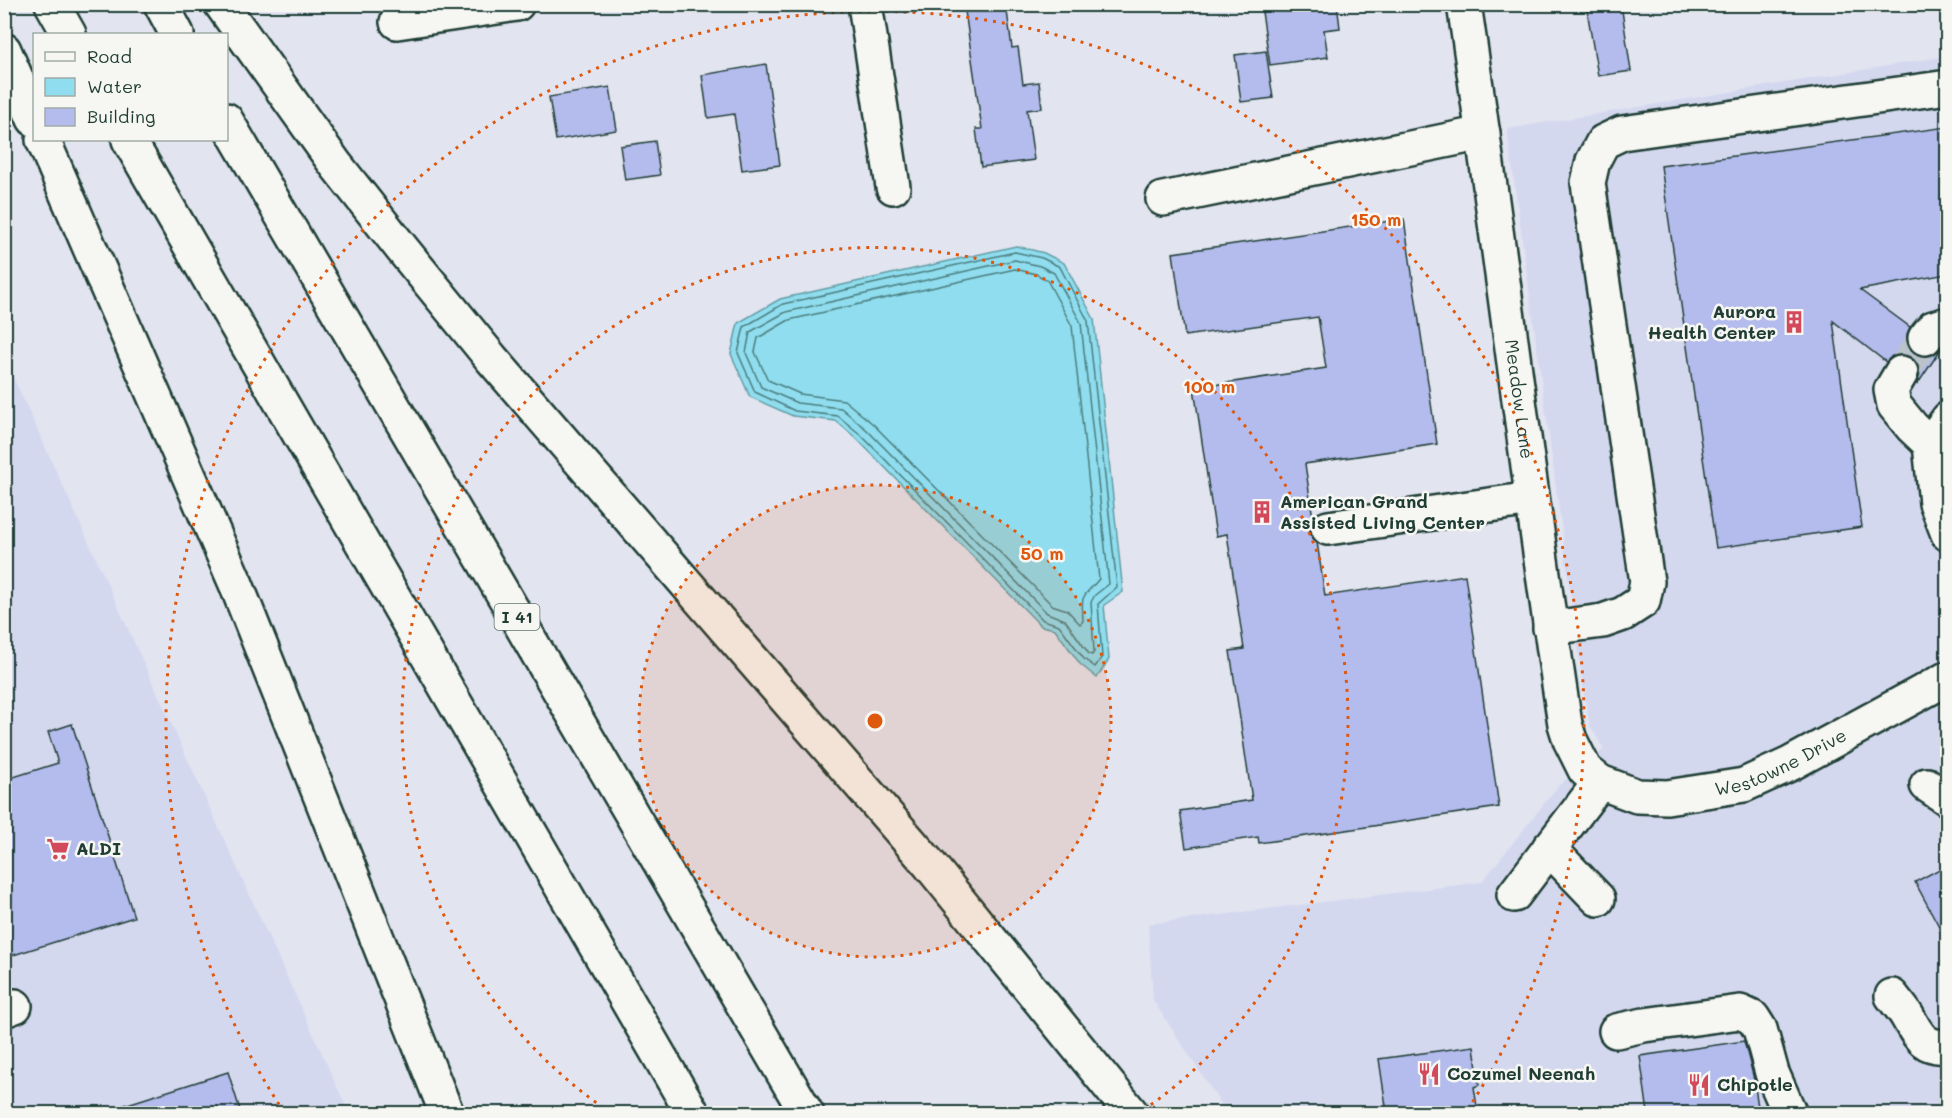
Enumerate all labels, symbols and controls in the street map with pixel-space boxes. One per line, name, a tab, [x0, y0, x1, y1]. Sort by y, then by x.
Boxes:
legend	[33, 33, 228, 141]
text: Road	[87, 44, 132, 68]
text: Water	[87, 74, 142, 98]
text: Building	[87, 104, 155, 128]
text: 150 m	[1351, 207, 1401, 231]
place label: Aurora Health Center	[1647, 299, 1776, 344]
building icon: Aurora Health Center	[1781, 309, 1807, 335]
street label: Meadow Lane	[1500, 338, 1540, 460]
text: 100 m	[1183, 374, 1235, 398]
place label: American Grand Assisted Living Center	[1280, 489, 1485, 534]
building icon: American Grand Assisted Living Center	[1249, 499, 1275, 525]
text: 50 m	[1021, 541, 1063, 565]
road number: I 41	[494, 604, 540, 630]
centre of rings	[865, 711, 885, 731]
street label: Westowne Drive	[1713, 723, 1850, 800]
supermarket icon: ALDI	[45, 836, 71, 862]
place label: ALDI	[76, 836, 121, 860]
restaurant icon: Cozumel Neenah	[1416, 1061, 1442, 1087]
place label: Cozumel Neenah	[1447, 1061, 1595, 1085]
restaurant icon: Chipotle	[1686, 1072, 1712, 1098]
place label: Chipotle	[1717, 1072, 1793, 1096]

